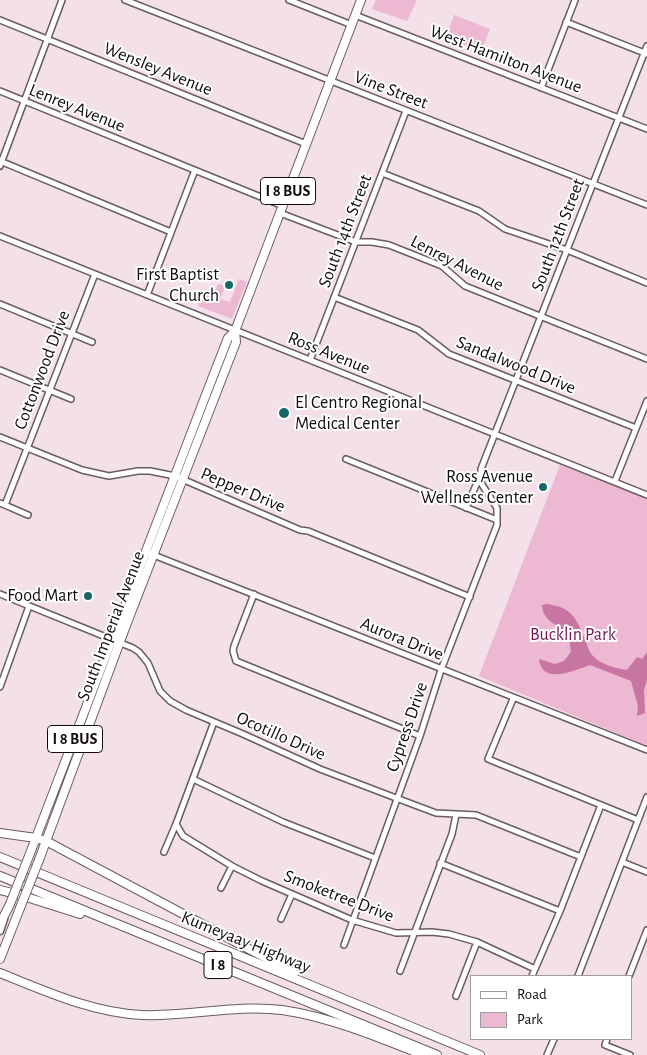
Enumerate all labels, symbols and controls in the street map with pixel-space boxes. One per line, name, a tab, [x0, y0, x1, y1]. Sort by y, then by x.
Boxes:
street label: West Hamilton Avenue	[427, 20, 585, 98]
street label: Wensley Avenue	[100, 37, 216, 101]
street label: Vine Street	[351, 66, 431, 114]
street label: Lenrey Avenue	[26, 79, 128, 137]
street label: South 14th Street	[314, 171, 376, 291]
street label: South 12th Street	[527, 176, 589, 294]
road number: I 8 BUS	[260, 178, 316, 205]
street label: Lenrey Avenue	[407, 230, 507, 296]
place label: First Baptist Church	[136, 264, 219, 306]
marker: First Baptist Church	[223, 279, 235, 291]
street label: Cottonwood Drive	[9, 307, 75, 433]
street label: Ross Avenue	[285, 327, 373, 379]
street label: Sandalwood Drive	[453, 331, 579, 399]
place label: El Centro Regional Medical Center	[295, 392, 422, 434]
marker: El Centro Regional Medical Center	[277, 406, 291, 420]
street label: Pepper Drive	[197, 463, 289, 517]
place label: Ross Avenue Wellness Center	[420, 466, 533, 508]
marker: Ross Avenue Wellness Center	[537, 481, 549, 493]
street label: South Imperial Avenue	[72, 548, 150, 704]
place label: Food Mart	[7, 585, 78, 607]
marker: Food Mart	[82, 590, 94, 602]
street label: Aurora Drive	[357, 613, 447, 665]
park label: Bucklin Park	[530, 624, 616, 646]
street label: Cypress Drive	[382, 679, 432, 775]
street label: Ocotillo Drive	[233, 707, 329, 765]
road number: I 8 BUS	[48, 726, 102, 752]
street label: Smoketree Drive	[281, 865, 397, 927]
street label: Kumeyaay Highway	[178, 906, 314, 978]
road number: I 8	[204, 952, 232, 978]
legend	[470, 975, 632, 1040]
text: Road	[517, 987, 547, 1002]
text: Park	[517, 1012, 543, 1027]

